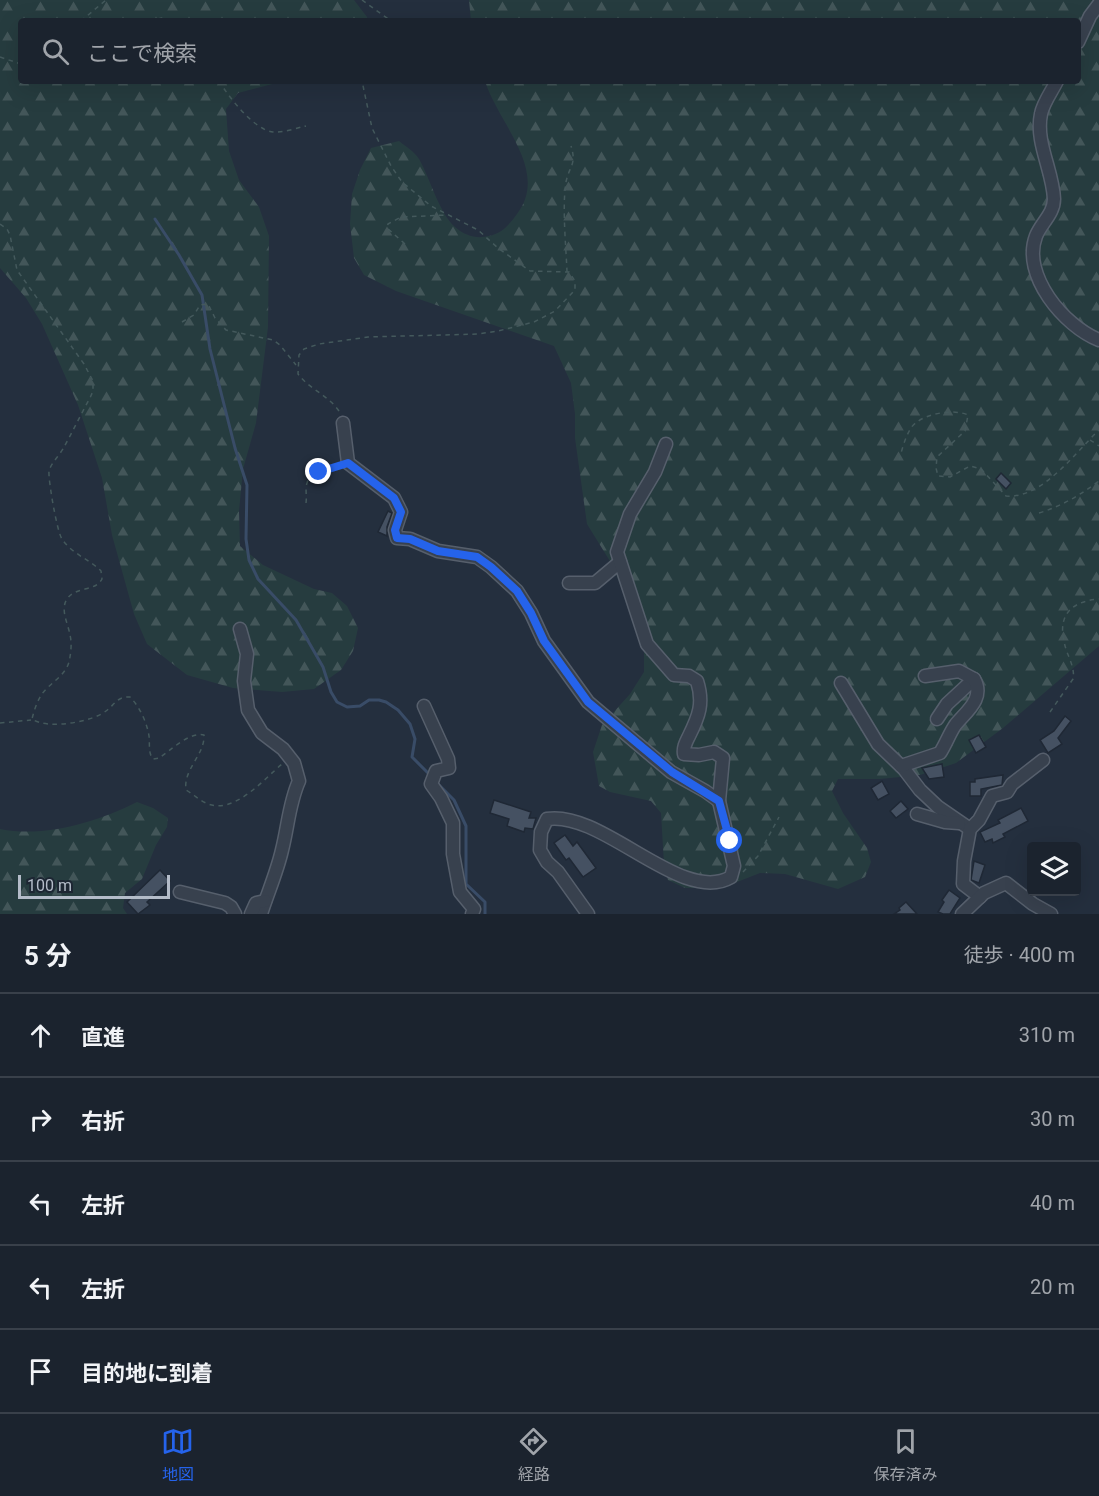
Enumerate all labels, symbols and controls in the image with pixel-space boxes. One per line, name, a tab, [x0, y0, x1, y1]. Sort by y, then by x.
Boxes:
search box	[18, 18, 1081, 84]
icon: search	[39, 35, 72, 68]
text: ここで検索	[87, 41, 197, 66]
route end	[305, 458, 331, 484]
route start	[716, 827, 742, 853]
map controls	[1027, 842, 1081, 896]
button: layers	[1027, 842, 1081, 896]
scale bar	[18, 872, 170, 900]
text: 100 m	[27, 876, 72, 895]
text: 5 分	[24, 941, 71, 971]
text: 徒歩 · 400 m	[964, 943, 1075, 967]
icon: ahead	[24, 1019, 57, 1052]
text: 310 m	[1019, 1023, 1075, 1047]
text: 直進	[81, 1025, 125, 1050]
icon: right	[24, 1103, 57, 1136]
text: 30 m	[1030, 1107, 1075, 1131]
text: 右折	[81, 1109, 125, 1134]
icon: left	[24, 1187, 57, 1220]
text: 40 m	[1030, 1191, 1075, 1215]
text: 左折	[81, 1193, 125, 1218]
icon: left	[24, 1271, 57, 1304]
text: 20 m	[1030, 1275, 1075, 1299]
text: 左折	[81, 1277, 125, 1302]
icon: arrive	[24, 1355, 57, 1388]
text: 目的地に到着	[81, 1361, 213, 1386]
tab: 地図	[161, 1425, 194, 1485]
tab: 経路	[517, 1425, 550, 1485]
tab: 保存済み	[873, 1425, 937, 1485]

